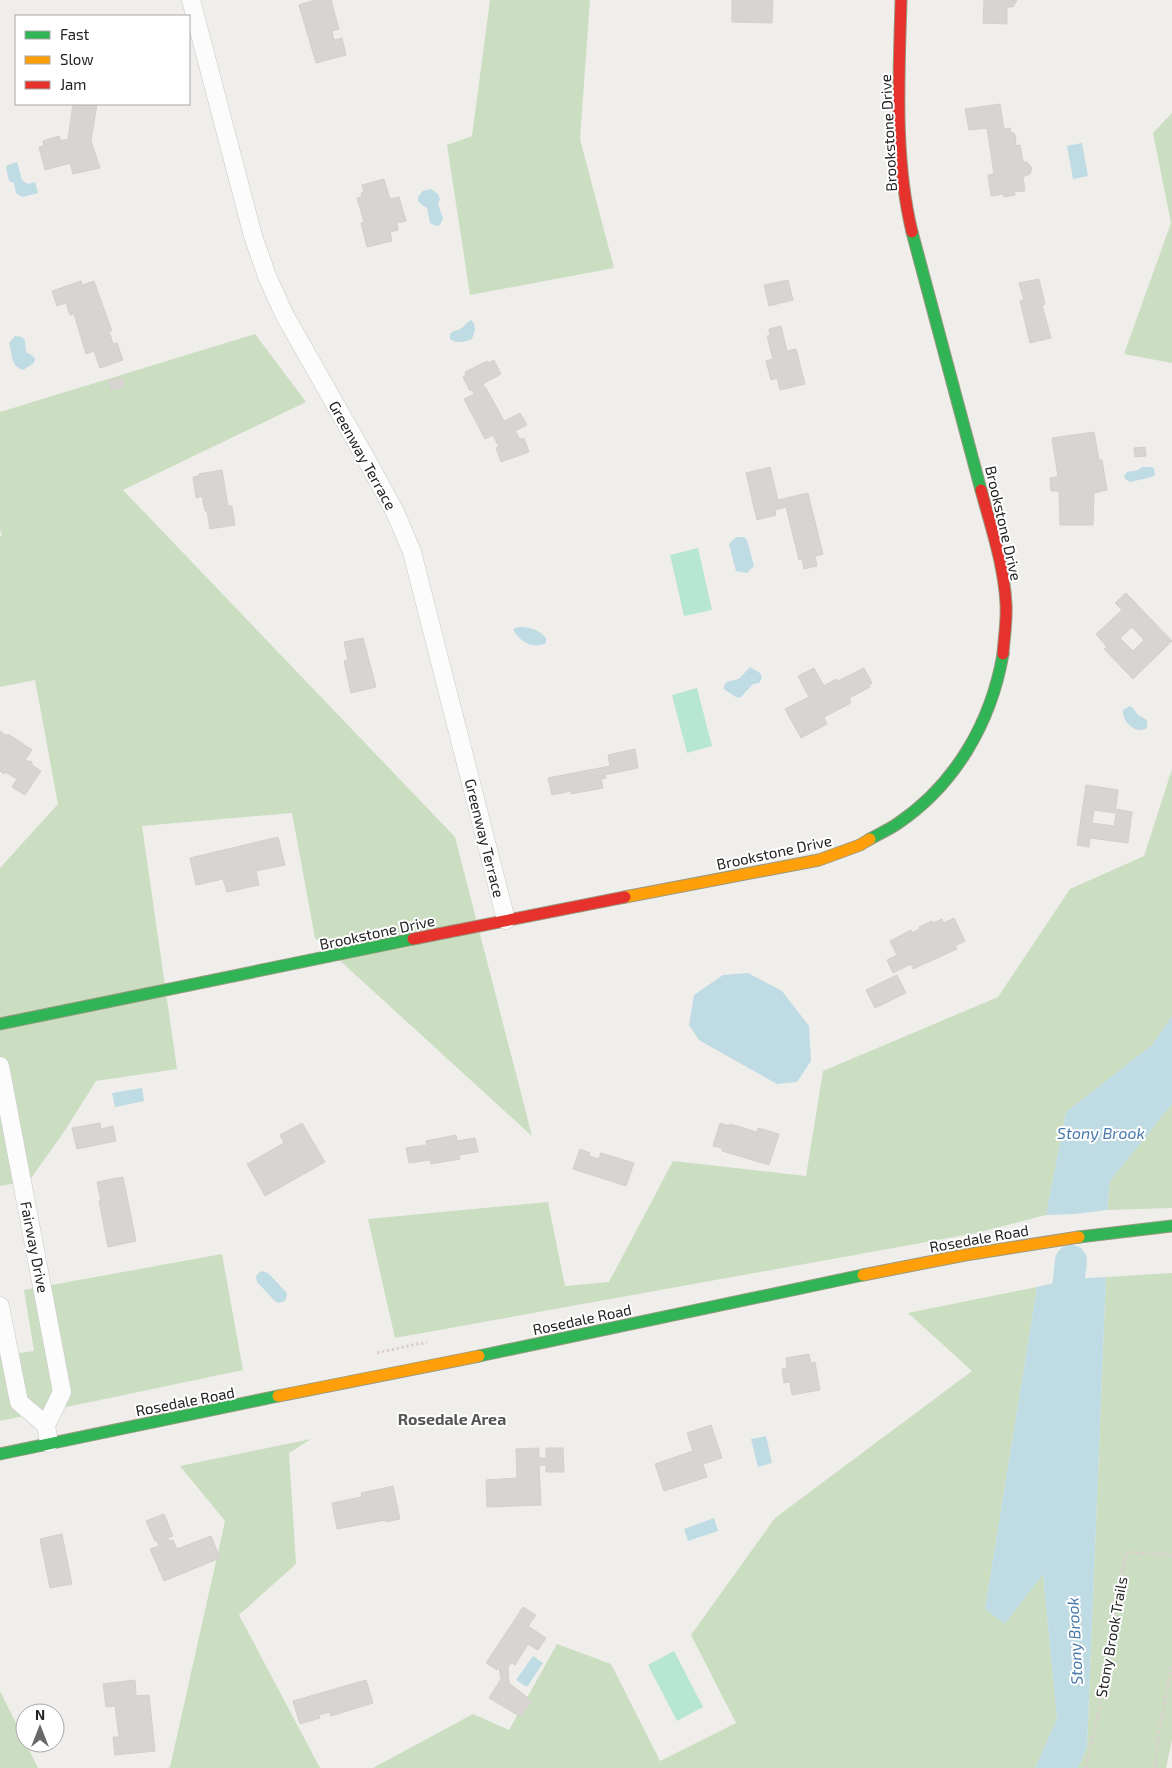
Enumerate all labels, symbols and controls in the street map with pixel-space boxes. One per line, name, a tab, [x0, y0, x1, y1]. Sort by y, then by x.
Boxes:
legend	[15, 15, 190, 105]
text: Fast	[60, 25, 90, 43]
text: Slow	[60, 50, 94, 68]
street label: Brookstone Drive	[876, 74, 900, 192]
text: Jam	[60, 75, 86, 93]
street label: Greenway Terrace	[326, 397, 400, 513]
street label: Brookstone Drive	[982, 464, 1026, 582]
street label: Greenway Terrace	[462, 777, 508, 899]
street label: Brookstone Drive	[715, 831, 833, 873]
street label: Brookstone Drive	[318, 911, 436, 953]
water label: Stony Brook	[1057, 1123, 1145, 1143]
street label: Fairway Drive	[17, 1200, 53, 1294]
street label: Rosedale Road	[928, 1220, 1030, 1256]
street label: Rosedale Road	[531, 1300, 633, 1338]
street label: Rosedale Road	[134, 1383, 236, 1419]
district label: Rosedale Area	[398, 1409, 506, 1428]
street label: Stony Brook Trails	[1092, 1575, 1130, 1699]
water label: Stony Brook	[1062, 1597, 1087, 1685]
north arrow	[15, 1703, 65, 1753]
text: N	[35, 1706, 45, 1723]

